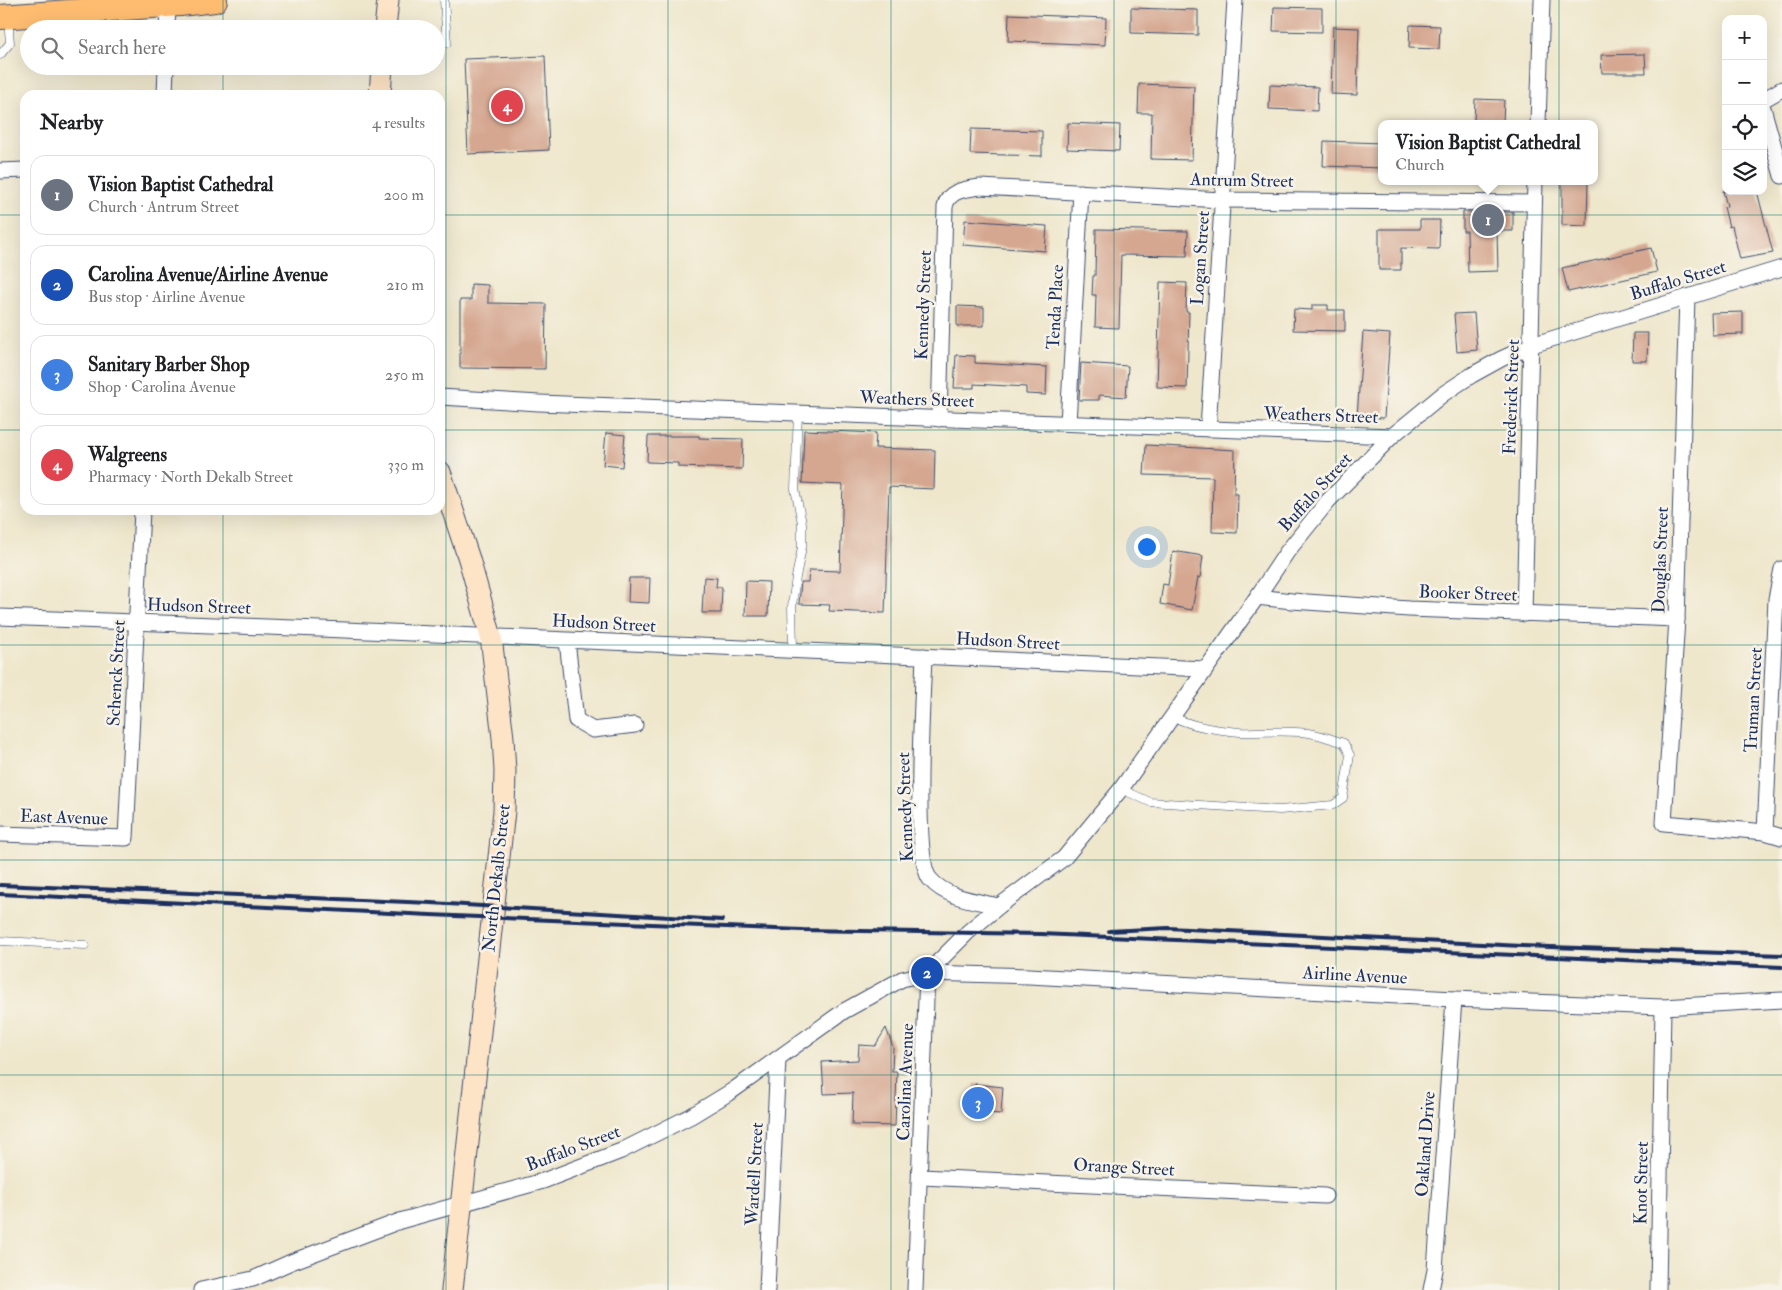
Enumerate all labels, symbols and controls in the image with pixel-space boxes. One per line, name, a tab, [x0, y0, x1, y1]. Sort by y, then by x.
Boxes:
map controls	[1722, 15, 1767, 195]
button: +	[1722, 15, 1767, 60]
search box	[20, 20, 445, 75]
icon: search	[38, 34, 66, 62]
text: Search here	[78, 36, 166, 60]
button: −	[1722, 60, 1767, 105]
pin: 4	[491, 87, 523, 125]
button: locate	[1722, 105, 1767, 150]
text: Nearby	[40, 109, 103, 136]
text: 4 results	[372, 113, 425, 133]
popup	[1378, 120, 1598, 185]
text: Vision Baptist Cathedral	[1395, 131, 1581, 155]
button: layers	[1722, 150, 1767, 195]
text: Church	[1395, 155, 1444, 175]
street label: Antrum Street	[1189, 168, 1294, 193]
text: Vision Baptist Cathedral	[88, 173, 273, 197]
text: 1	[54, 185, 60, 205]
text: 200 m	[384, 185, 424, 205]
text: Church · Antrum Street	[88, 197, 239, 217]
pin: 1	[1472, 201, 1504, 239]
street label: Logan Street	[1186, 210, 1215, 306]
street label: Kennedy Street	[910, 250, 937, 360]
street label: Buffalo Street	[1627, 255, 1729, 306]
text: Carolina Avenue/Airline Avenue	[88, 263, 328, 287]
street label: Tenda Place	[1042, 263, 1069, 350]
text: 2	[53, 275, 61, 295]
text: 210 m	[386, 275, 424, 295]
text: Bus stop · Airline Avenue	[88, 287, 245, 307]
street label: Frederick Street	[1498, 339, 1525, 455]
text: Sanitary Barber Shop	[88, 353, 249, 377]
text: 3	[54, 365, 60, 385]
text: 250 m	[385, 365, 424, 385]
text: Shop · Carolina Avenue	[88, 377, 236, 397]
street label: Weathers Street	[858, 386, 975, 413]
street label: Weathers Street	[1262, 402, 1379, 429]
text: Walgreens	[88, 443, 167, 467]
street label: Buffalo Street	[1274, 448, 1357, 537]
text: 4	[53, 455, 61, 475]
text: 330 m	[388, 455, 424, 475]
text: Pharmacy · North Dekalb Street	[88, 467, 293, 487]
street label: Douglas Street	[1647, 506, 1674, 614]
your location	[1134, 534, 1160, 560]
street label: Booker Street	[1418, 580, 1518, 607]
street label: Hudson Street	[147, 593, 252, 620]
street label: Hudson Street	[551, 609, 657, 638]
street label: Schenck Street	[102, 619, 131, 727]
street label: Hudson Street	[955, 627, 1061, 656]
street label: Truman Street	[1739, 647, 1768, 753]
street label: Kennedy Street	[892, 752, 919, 862]
street label: North Dekalb Street	[477, 803, 516, 953]
street label: East Avenue	[19, 804, 109, 831]
pin: 2	[911, 954, 943, 992]
street label: Airline Avenue	[1301, 961, 1408, 990]
street label: Carolina Avenue	[892, 1022, 919, 1141]
pin: 3	[962, 1084, 994, 1122]
street label: Oakland Drive	[1410, 1090, 1441, 1198]
street label: Buffalo Street	[523, 1120, 624, 1177]
street label: Wardell Street	[740, 1122, 769, 1227]
street label: Knot Street	[1629, 1141, 1654, 1225]
street label: Orange Street	[1073, 1153, 1175, 1182]

